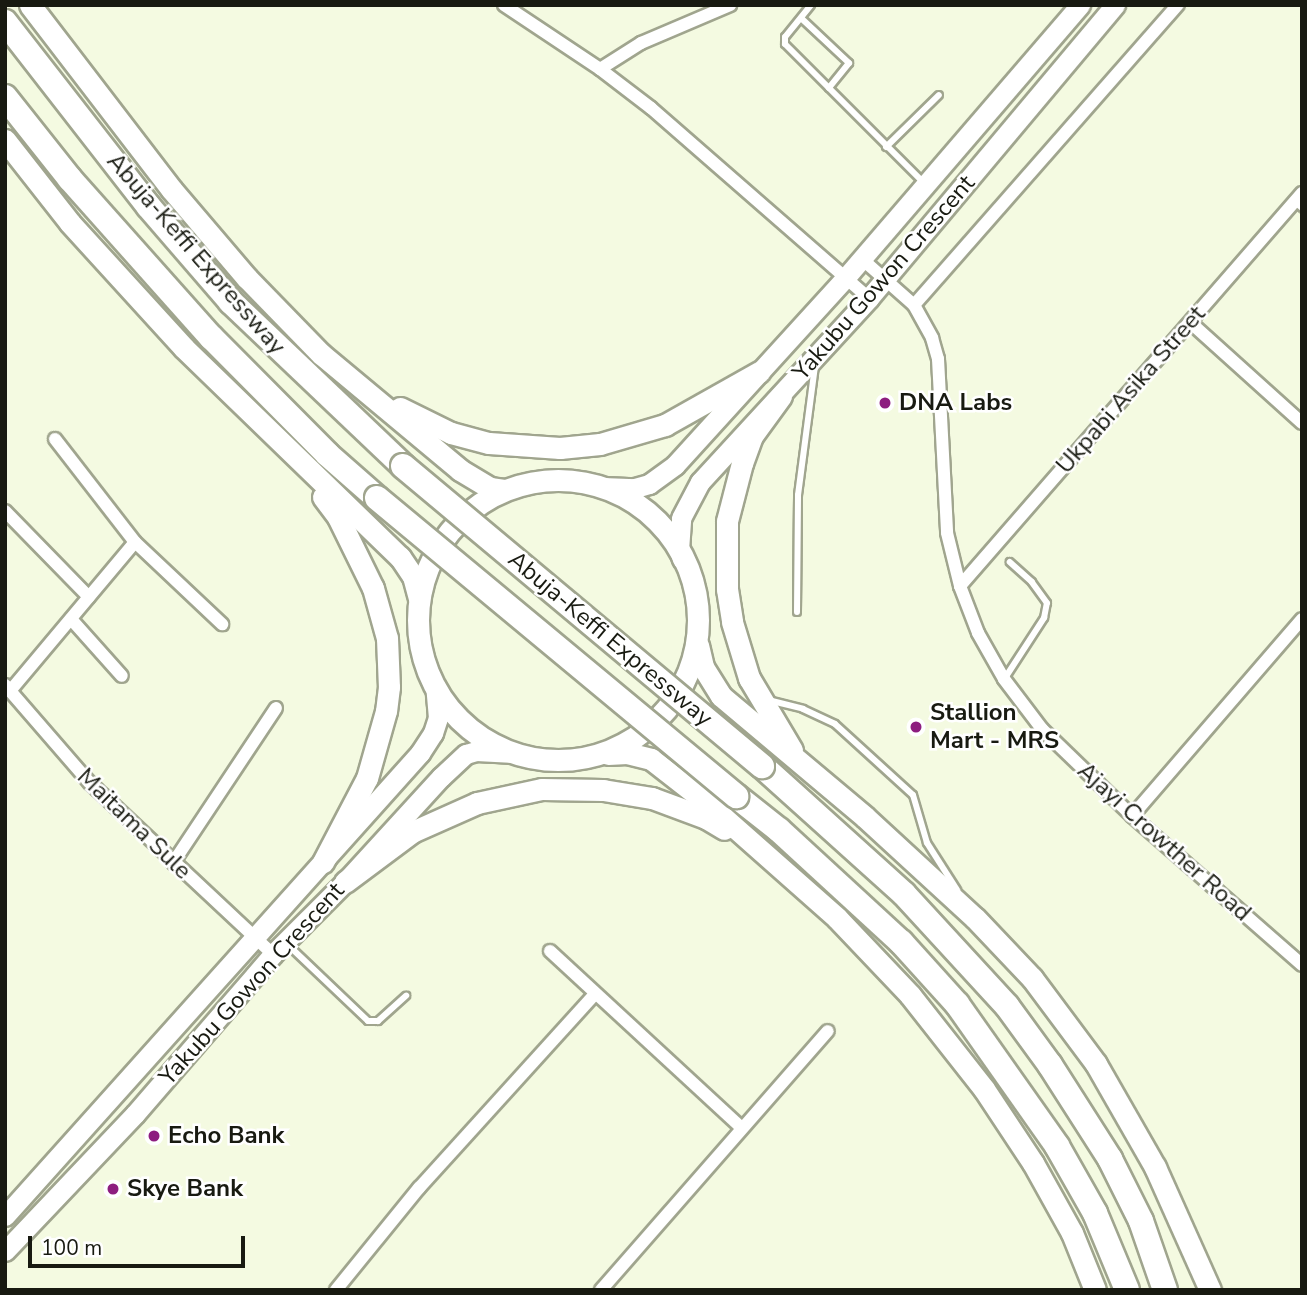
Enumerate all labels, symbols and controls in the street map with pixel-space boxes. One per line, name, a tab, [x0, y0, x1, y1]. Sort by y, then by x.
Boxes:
street label: Abuja-Keffi Expressway	[101, 147, 291, 361]
street label: Yakubu Gowon Crescent	[787, 169, 981, 387]
street label: Ukpabi Asika Street	[1050, 300, 1212, 480]
place label: DNA Labs	[899, 389, 1012, 417]
marker: DNA Labs	[877, 395, 893, 411]
street label: Abuja-Keffi Expressway	[502, 545, 718, 733]
place label: Stallion Mart - MRS	[930, 699, 1059, 755]
marker: Stallion Mart - MRS	[908, 719, 924, 735]
street label: Ajayi Crowther Road	[1071, 757, 1257, 927]
street label: Maitama Sule	[71, 762, 197, 886]
street label: Yakubu Gowon Crescent	[153, 877, 351, 1091]
place label: Echo Bank	[168, 1122, 284, 1150]
marker: Echo Bank	[146, 1128, 162, 1144]
place label: Skye Bank	[127, 1175, 243, 1203]
marker: Skye Bank	[105, 1181, 121, 1197]
scale bar	[32, 1222, 248, 1266]
text: 100 m	[41, 1234, 102, 1262]

